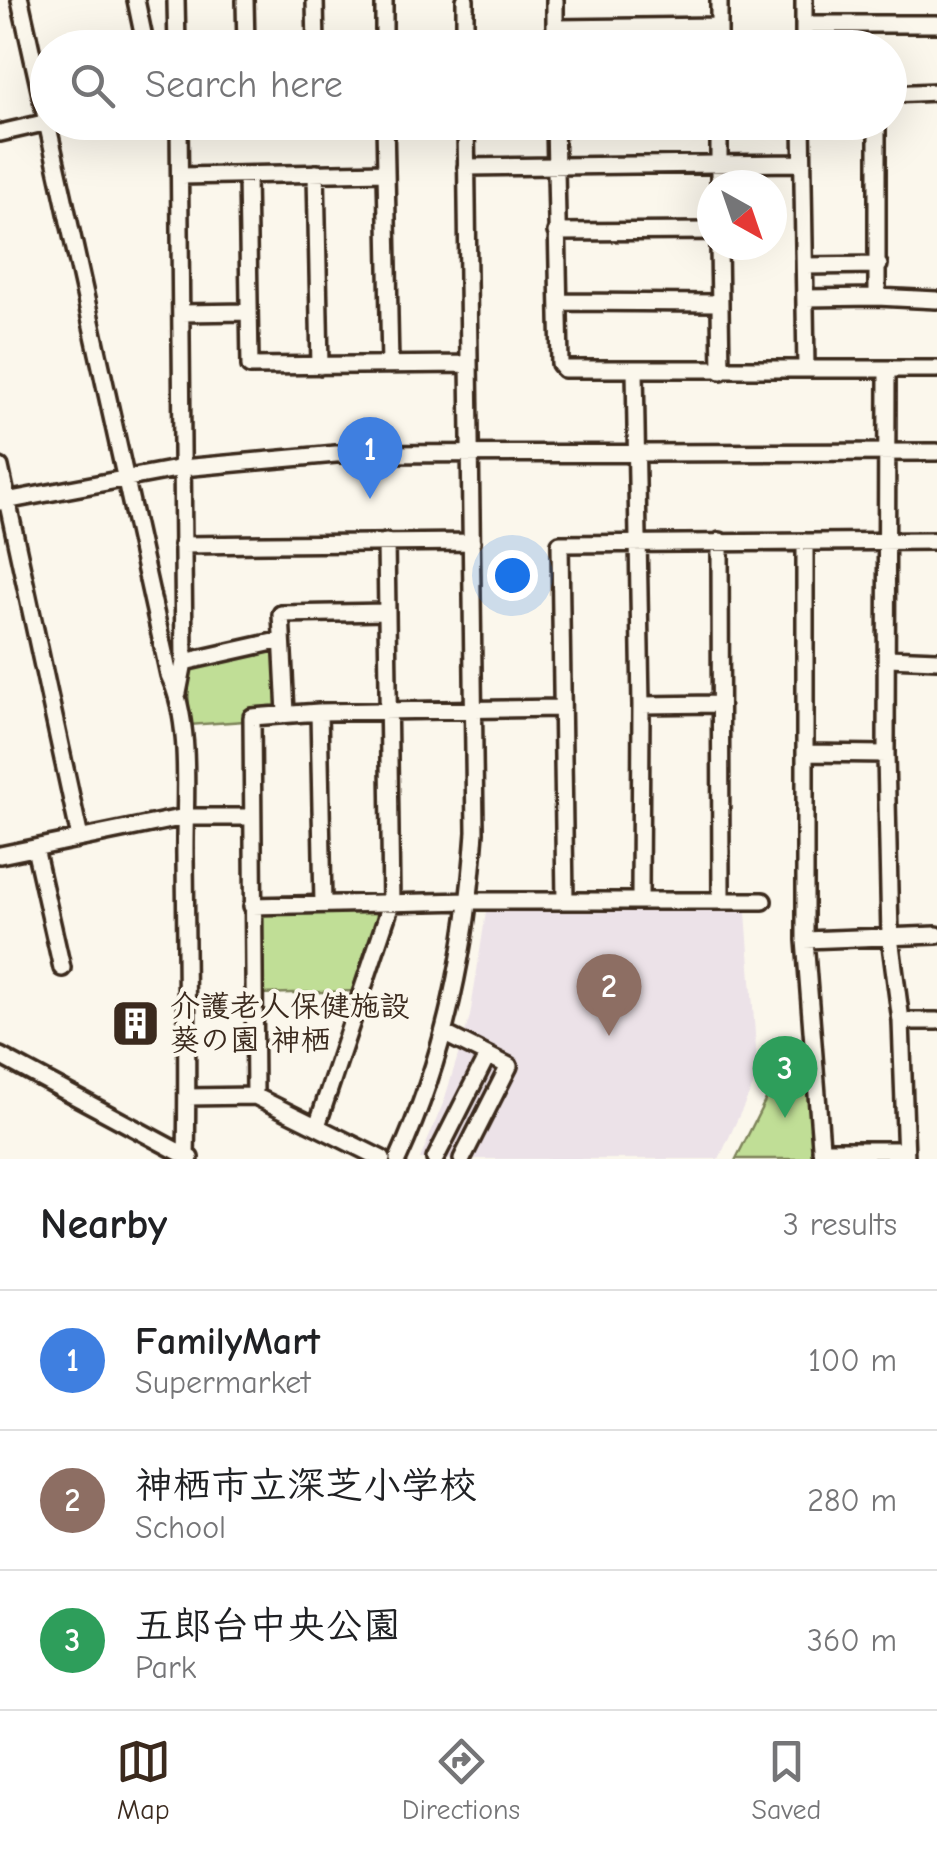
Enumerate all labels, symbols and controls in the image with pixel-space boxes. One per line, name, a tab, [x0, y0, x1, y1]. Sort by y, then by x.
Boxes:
search box	[30, 30, 907, 140]
icon: search	[65, 58, 120, 113]
text: Search here	[145, 63, 343, 107]
north arrow	[697, 170, 787, 260]
pin: 1	[338, 416, 402, 499]
your location	[487, 550, 538, 601]
pin: 2	[576, 954, 642, 1036]
place label: 介護老人保健施設 葵の園 神栖	[170, 989, 410, 1058]
building icon: 介護老人保健施設 葵の園 神栖	[109, 997, 161, 1049]
pin: 3	[752, 1036, 818, 1118]
text: Nearby	[40, 1200, 167, 1249]
text: 3 results	[783, 1206, 897, 1243]
text: FamilyMart	[135, 1320, 320, 1364]
text: 1	[66, 1342, 79, 1379]
text: 100 m	[808, 1342, 897, 1379]
text: Supermarket	[135, 1364, 310, 1401]
text: 神栖市立深芝小学校	[135, 1464, 477, 1508]
text: 2	[65, 1482, 80, 1519]
text: 280 m	[807, 1482, 897, 1519]
text: School	[135, 1509, 226, 1546]
text: 五郎台中央公園	[135, 1604, 401, 1648]
text: 3	[65, 1622, 80, 1659]
text: 360 m	[807, 1622, 897, 1659]
text: Park	[135, 1649, 196, 1686]
tab: Map	[116, 1734, 171, 1826]
tab: Directions	[402, 1734, 520, 1826]
tab: Saved	[751, 1734, 821, 1826]

